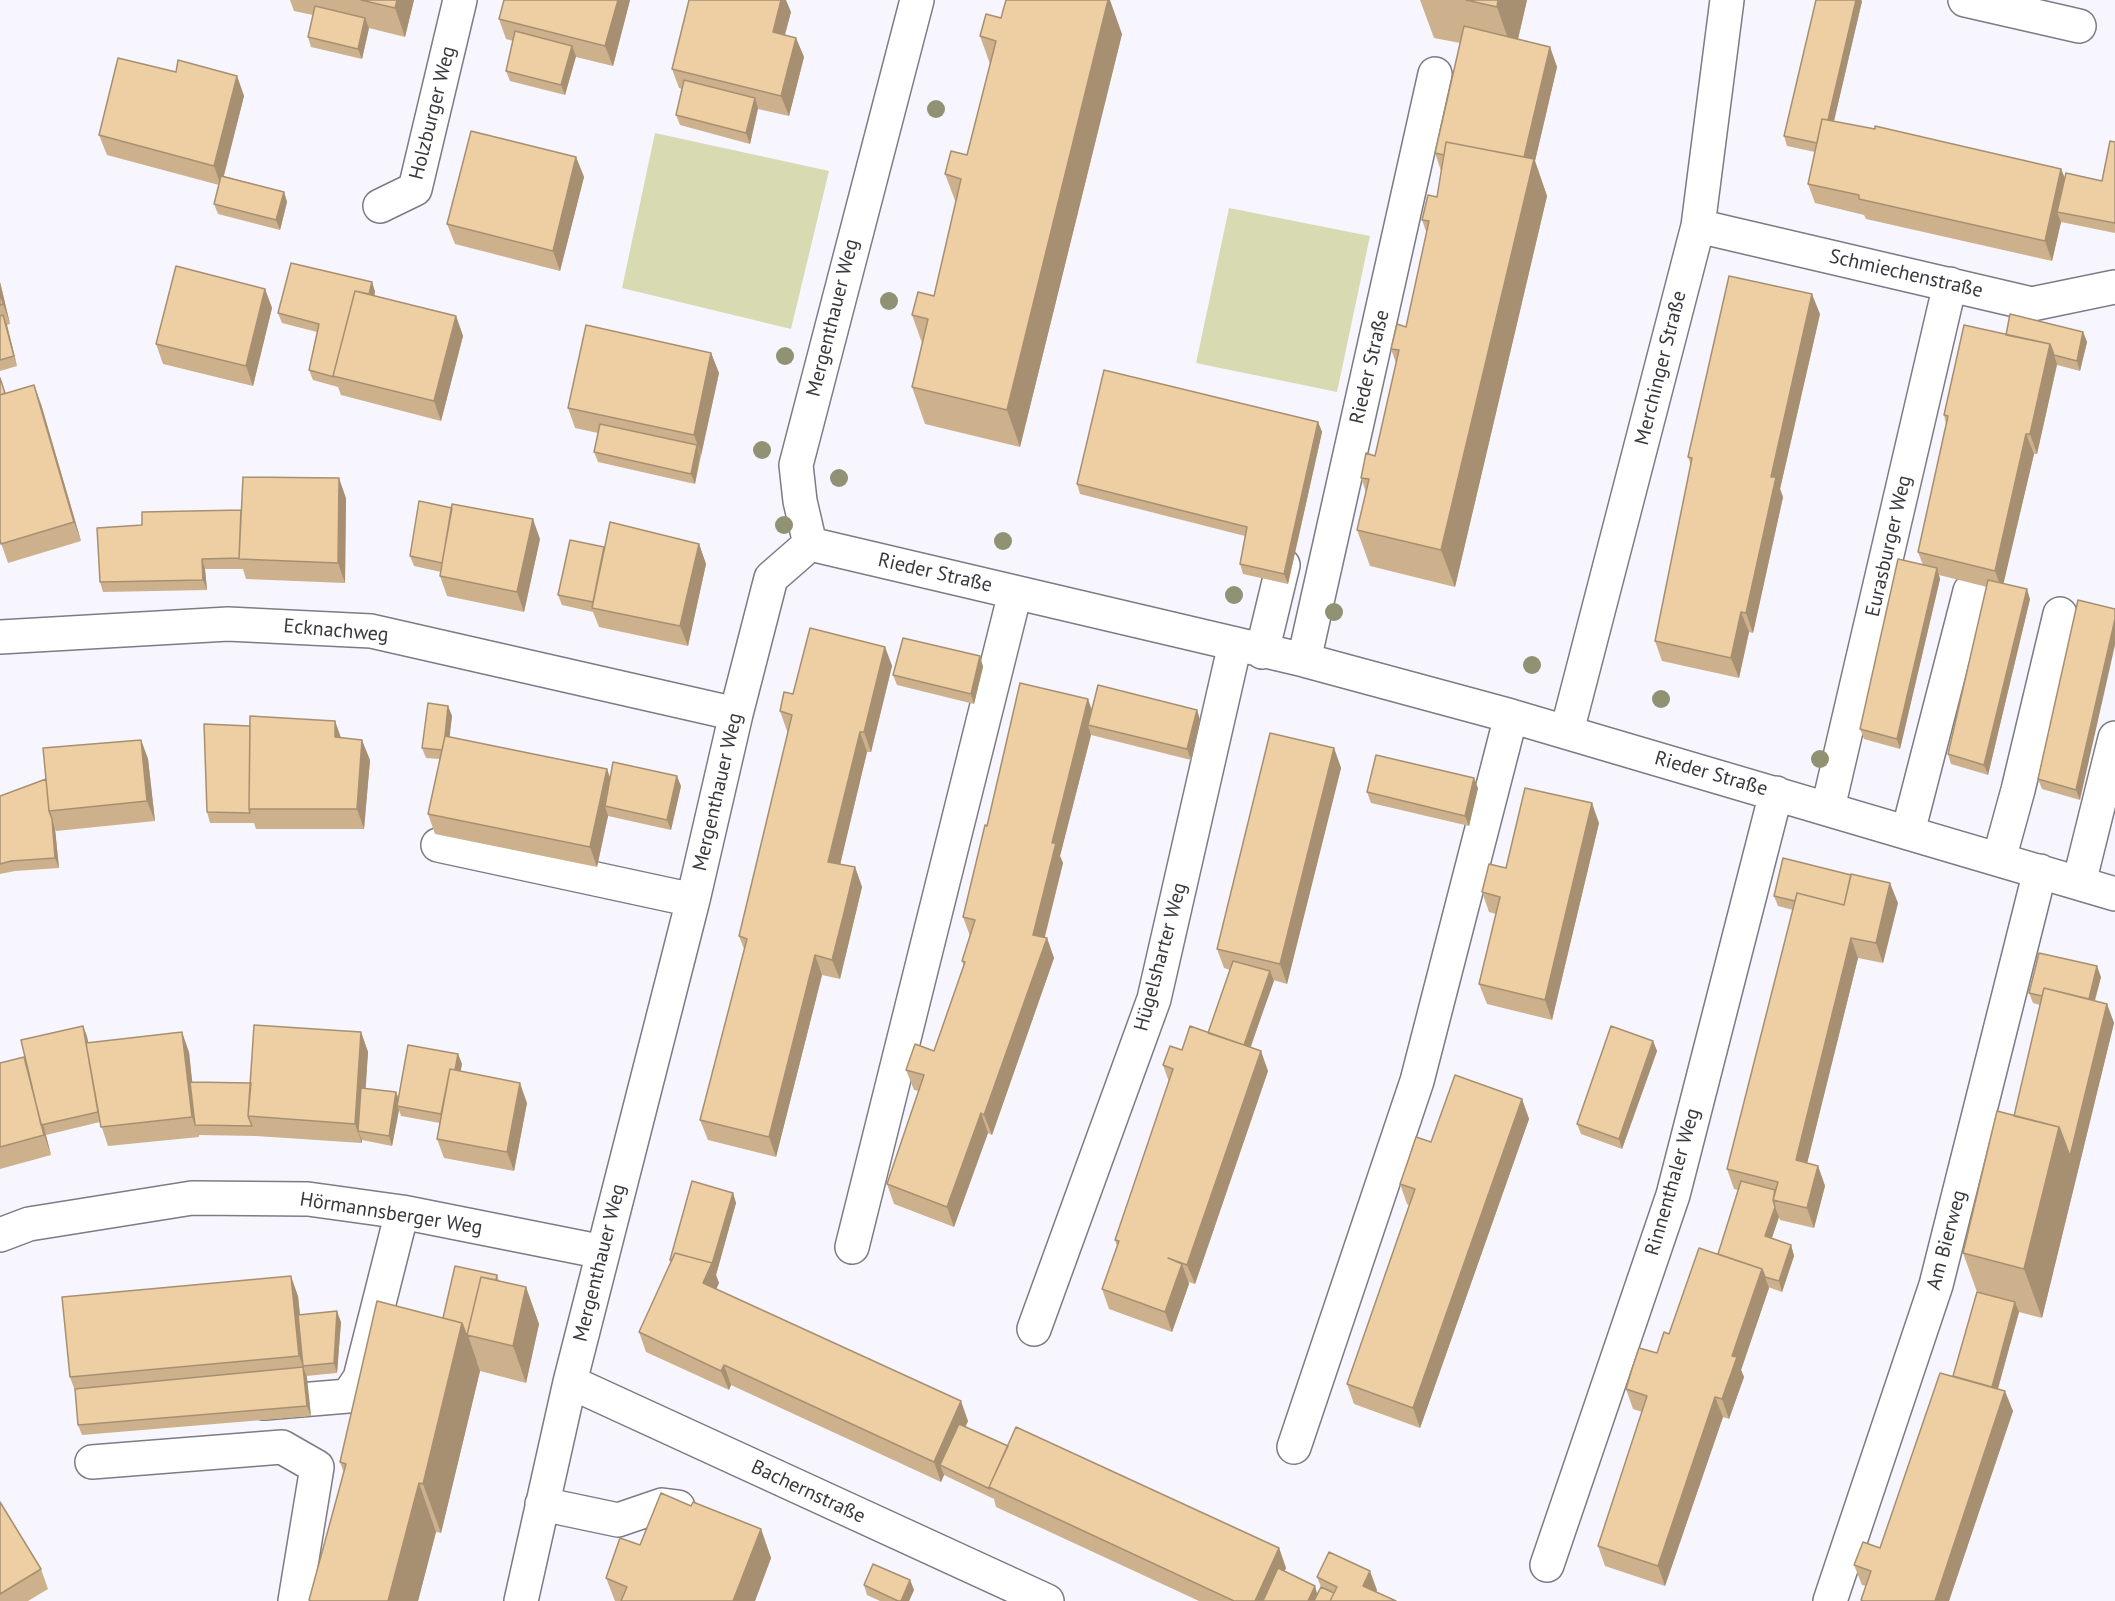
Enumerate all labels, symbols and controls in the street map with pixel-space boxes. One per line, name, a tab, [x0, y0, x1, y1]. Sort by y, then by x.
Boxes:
street label: Holzburger Weg	[405, 44, 461, 182]
street label: Mergenthauer Weg	[802, 237, 864, 399]
street label: Schmiechenstraße	[1827, 245, 1985, 303]
street label: Merchinger Straße	[1630, 288, 1692, 448]
street label: Rieder Straße	[1345, 307, 1395, 427]
street label: Eurasburger Weg	[1861, 473, 1917, 619]
street label: Rieder Straße	[875, 548, 995, 598]
street label: Ecknachweg	[283, 614, 389, 648]
street label: Mergenthauer Weg	[688, 711, 748, 873]
street label: Rieder Straße	[1652, 746, 1770, 802]
street label: Hügelsharter Weg	[1130, 880, 1192, 1034]
street label: Rinnenthaler Weg	[1640, 1105, 1706, 1259]
street label: Mergenthauer Weg	[569, 1182, 631, 1344]
street label: Am Bierweg	[1922, 1187, 1972, 1293]
street label: Hörmannsberger Weg	[298, 1188, 484, 1240]
street label: Bachernstraße	[747, 1455, 869, 1529]

